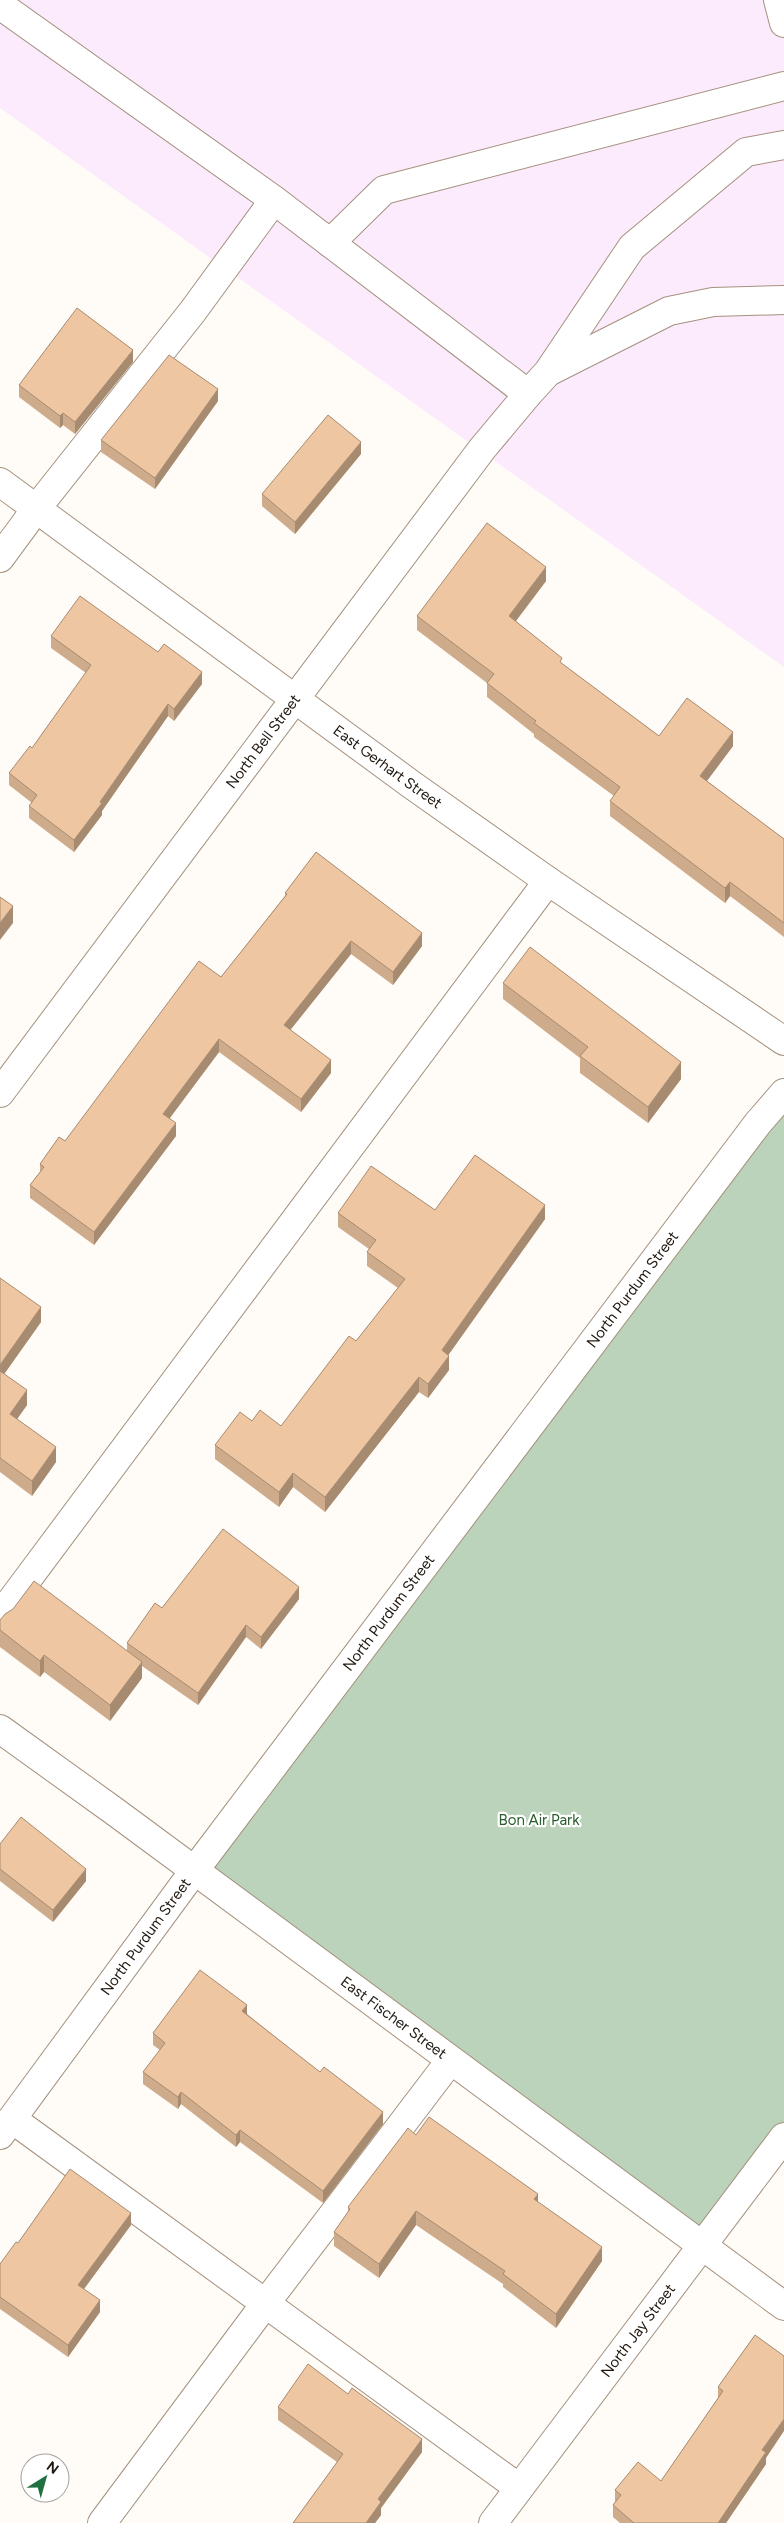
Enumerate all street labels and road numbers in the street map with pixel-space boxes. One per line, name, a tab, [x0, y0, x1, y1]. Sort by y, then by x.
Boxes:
street label: North Bell Street	[222, 691, 304, 792]
street label: East Gerhart Street	[330, 721, 446, 813]
street label: North Purdum Street	[583, 1227, 682, 1351]
street label: North Purdum Street	[339, 1551, 439, 1674]
street label: North Purdum Street	[97, 1874, 195, 1999]
street label: East Fischer Street	[337, 1973, 450, 2063]
street label: North Jay Street	[597, 2280, 679, 2381]

